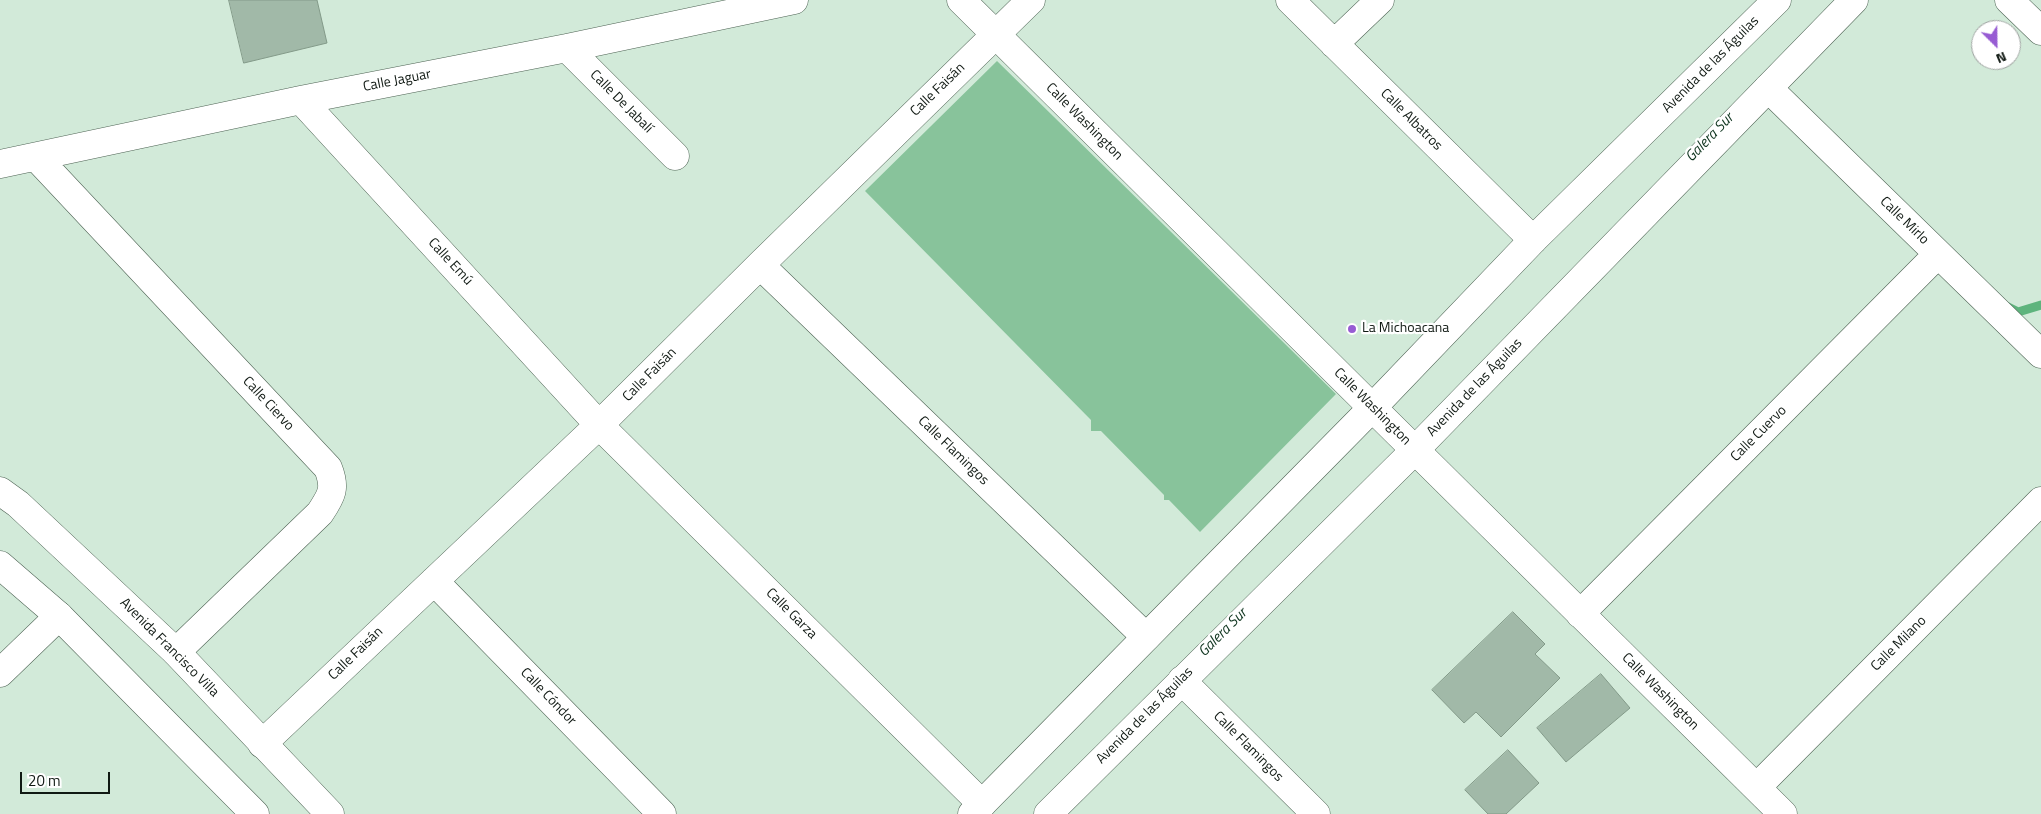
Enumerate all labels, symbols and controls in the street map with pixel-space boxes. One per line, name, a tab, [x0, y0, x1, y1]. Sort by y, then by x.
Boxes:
street label: Avenida de las Águilas	[1659, 13, 1763, 117]
north arrow	[1971, 20, 2021, 70]
text: N	[1993, 47, 2010, 70]
street label: Calle Faisán	[907, 60, 969, 120]
street label: Calle Jaguar	[362, 66, 432, 96]
street label: Calle De Jabalí	[586, 67, 656, 137]
street label: Calle Washington	[1042, 80, 1126, 164]
street label: Calle Albatros	[1377, 86, 1445, 154]
water label: Galera Sur	[1682, 110, 1738, 166]
street label: Calle Mirlo	[1876, 194, 1932, 248]
street label: Calle Emú	[424, 235, 476, 289]
place label: La Michoacana	[1362, 321, 1449, 337]
marker: La Michoacana	[1346, 323, 1358, 335]
street label: Avenida de las Águilas	[1424, 335, 1526, 441]
street label: Calle Faisán	[620, 345, 680, 405]
street label: Calle Washington	[1330, 365, 1414, 449]
street label: Calle Ciervo	[239, 373, 297, 435]
street label: Calle Cuervo	[1728, 403, 1790, 465]
street label: Calle Flamingos	[914, 413, 992, 489]
street label: Calle Garza	[762, 585, 820, 643]
street label: Avenida Francisco Villa	[116, 595, 222, 701]
water label: Galera Sur	[1195, 605, 1251, 661]
street label: Calle Milano	[1868, 613, 1930, 675]
street label: Calle Faisán	[325, 624, 387, 684]
street label: Calle Washington	[1618, 650, 1702, 734]
street label: Avenida de las Águilas	[1093, 664, 1197, 768]
street label: Calle Cóndor	[517, 665, 579, 729]
street label: Calle Flamingos	[1209, 708, 1287, 786]
scale bar	[22, 762, 112, 794]
text: 20 m	[28, 769, 61, 792]

